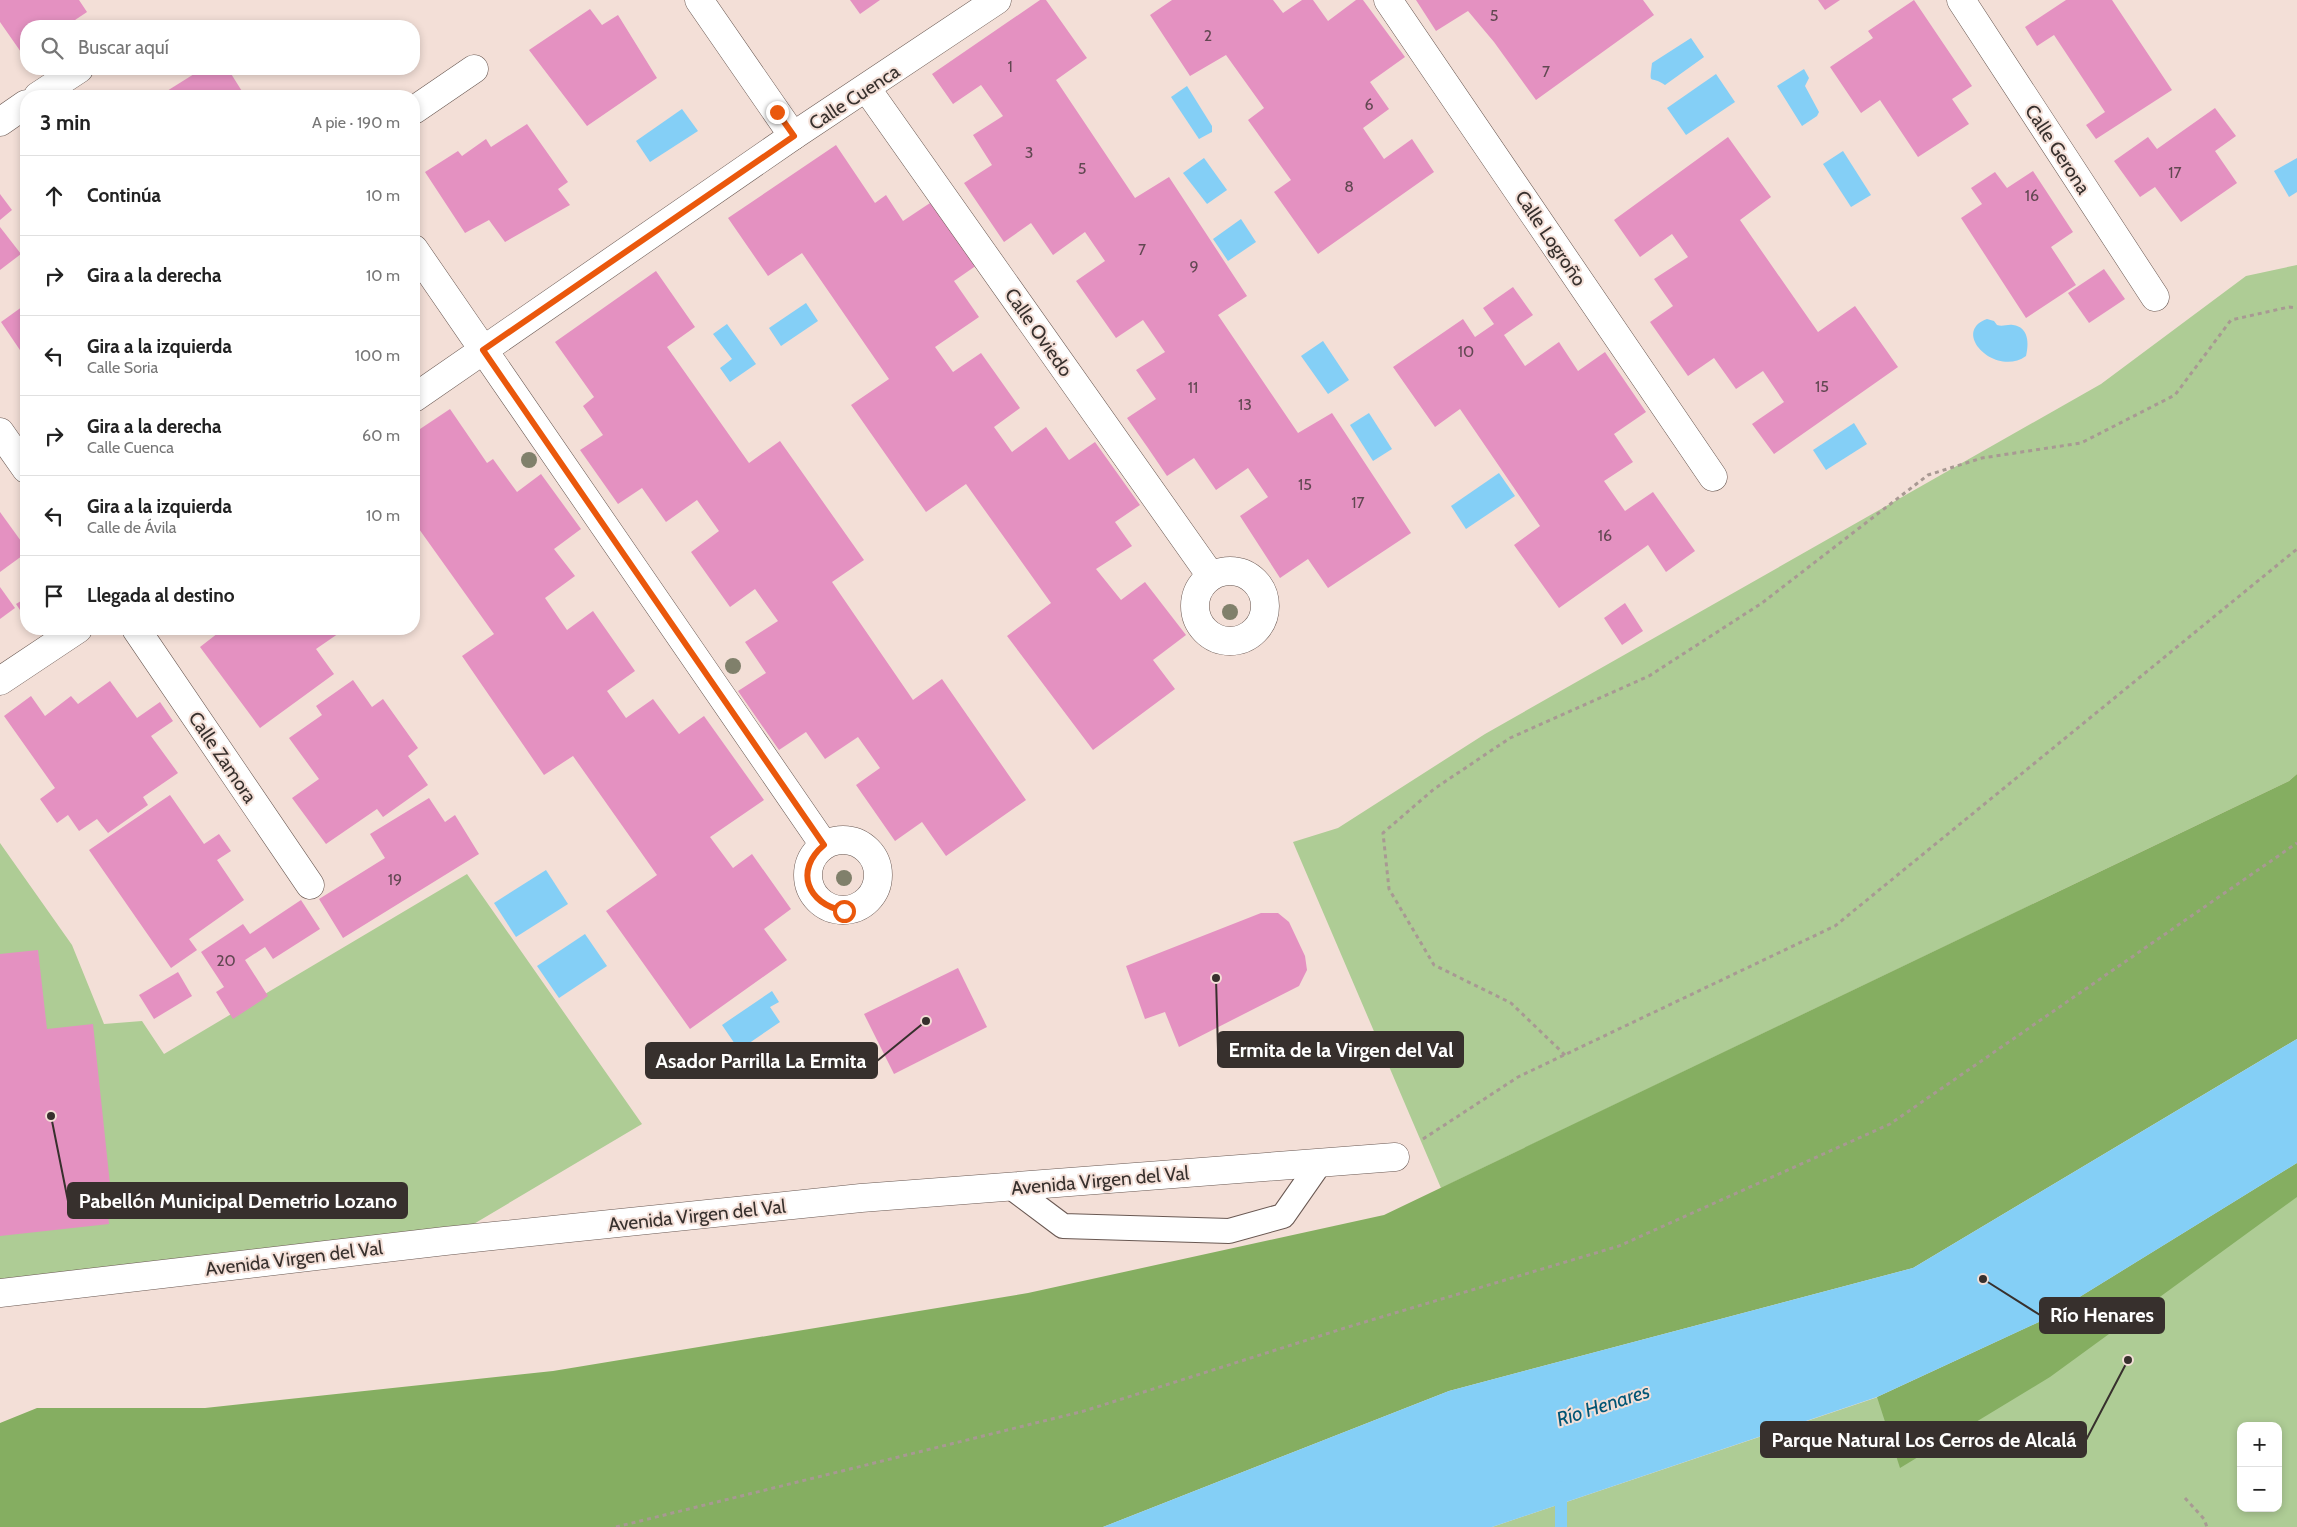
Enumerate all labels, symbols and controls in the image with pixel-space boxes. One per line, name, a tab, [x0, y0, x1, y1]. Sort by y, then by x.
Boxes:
house number: 5	[1490, 6, 1498, 25]
search box	[20, 20, 420, 75]
house number: 2	[1204, 26, 1212, 45]
icon: search	[38, 34, 66, 62]
text: Buscar aquí	[78, 36, 169, 59]
house number: 1	[1007, 57, 1013, 76]
street label: Calle Cuenca	[805, 60, 904, 135]
house number: 7	[1542, 62, 1550, 81]
house number: 6	[1364, 95, 1374, 114]
street label: Calle Gerona	[2020, 100, 2095, 198]
route end	[766, 101, 789, 124]
text: 3 min	[40, 110, 91, 135]
text: A pie · 190 m	[312, 113, 400, 132]
house number: 3	[1025, 143, 1033, 162]
house number: 5	[1078, 159, 1086, 178]
house number: 17	[2168, 163, 2182, 182]
house number: 8	[1344, 177, 1354, 196]
icon: ahead	[40, 182, 68, 210]
text: Continúa	[87, 184, 161, 207]
text: 10 m	[366, 186, 400, 205]
street label: Calle Logroño	[1510, 186, 1591, 290]
house number: 16	[2025, 186, 2039, 205]
house number: 7	[1138, 240, 1146, 259]
house number: 9	[1189, 257, 1199, 276]
icon: right	[40, 262, 68, 290]
text: Gira a la derecha	[87, 264, 222, 287]
text: 10 m	[366, 266, 400, 285]
street label: Calle Oviedo	[1000, 284, 1077, 381]
text: Gira a la izquierda	[87, 335, 232, 358]
icon: left	[40, 342, 68, 370]
house number: 10	[1458, 342, 1474, 361]
text: 100 m	[355, 346, 400, 365]
text: Calle Soria	[87, 358, 158, 377]
house number: 15	[1815, 377, 1829, 396]
house number: 11	[1188, 378, 1198, 397]
house number: 13	[1238, 395, 1252, 414]
text: Gira a la derecha	[87, 415, 222, 438]
icon: right	[40, 422, 68, 450]
text: 60 m	[362, 426, 400, 445]
text: Calle Cuenca	[87, 438, 174, 457]
house number: 15	[1298, 475, 1312, 494]
house number: 17	[1351, 493, 1365, 512]
text: Gira a la izquierda	[87, 495, 232, 518]
icon: left	[40, 502, 68, 530]
text: 10 m	[366, 506, 400, 525]
text: Calle de Ávila	[87, 518, 177, 537]
house number: 16	[1598, 526, 1612, 545]
icon: arrive	[40, 582, 68, 610]
text: Llegada al destino	[87, 584, 234, 607]
street label: Calle Zamora	[184, 707, 262, 807]
house number: 19	[388, 870, 402, 889]
route start	[833, 900, 856, 923]
house number: 20	[216, 951, 236, 970]
callout: Ermita de la Virgen del Val	[1218, 1032, 1463, 1067]
text: Ermita de la Virgen del Val	[1229, 1038, 1453, 1062]
callout: Asador Parrilla La Ermita	[646, 1043, 877, 1078]
text: Asador Parrilla La Ermita	[656, 1049, 866, 1073]
street label: Avenida Virgen del Val	[1010, 1161, 1190, 1200]
callout: Pabellón Municipal Demetrio Lozano	[68, 1183, 407, 1218]
text: Pabellón Municipal Demetrio Lozano	[79, 1189, 397, 1213]
street label: Avenida Virgen del Val	[607, 1195, 787, 1236]
street label: Avenida Virgen del Val	[204, 1236, 385, 1281]
callout: Río Henares	[2040, 1298, 2164, 1333]
text: Río Henares	[2050, 1303, 2154, 1327]
water label: Río Henares	[1553, 1379, 1653, 1431]
callout: Parque Natural Los Cerros de Alcalá	[1761, 1422, 2086, 1457]
map controls	[2237, 1422, 2282, 1512]
button: +	[2237, 1422, 2282, 1467]
text: Parque Natural Los Cerros de Alcalá	[1771, 1428, 2077, 1452]
button: −	[2237, 1467, 2282, 1512]

